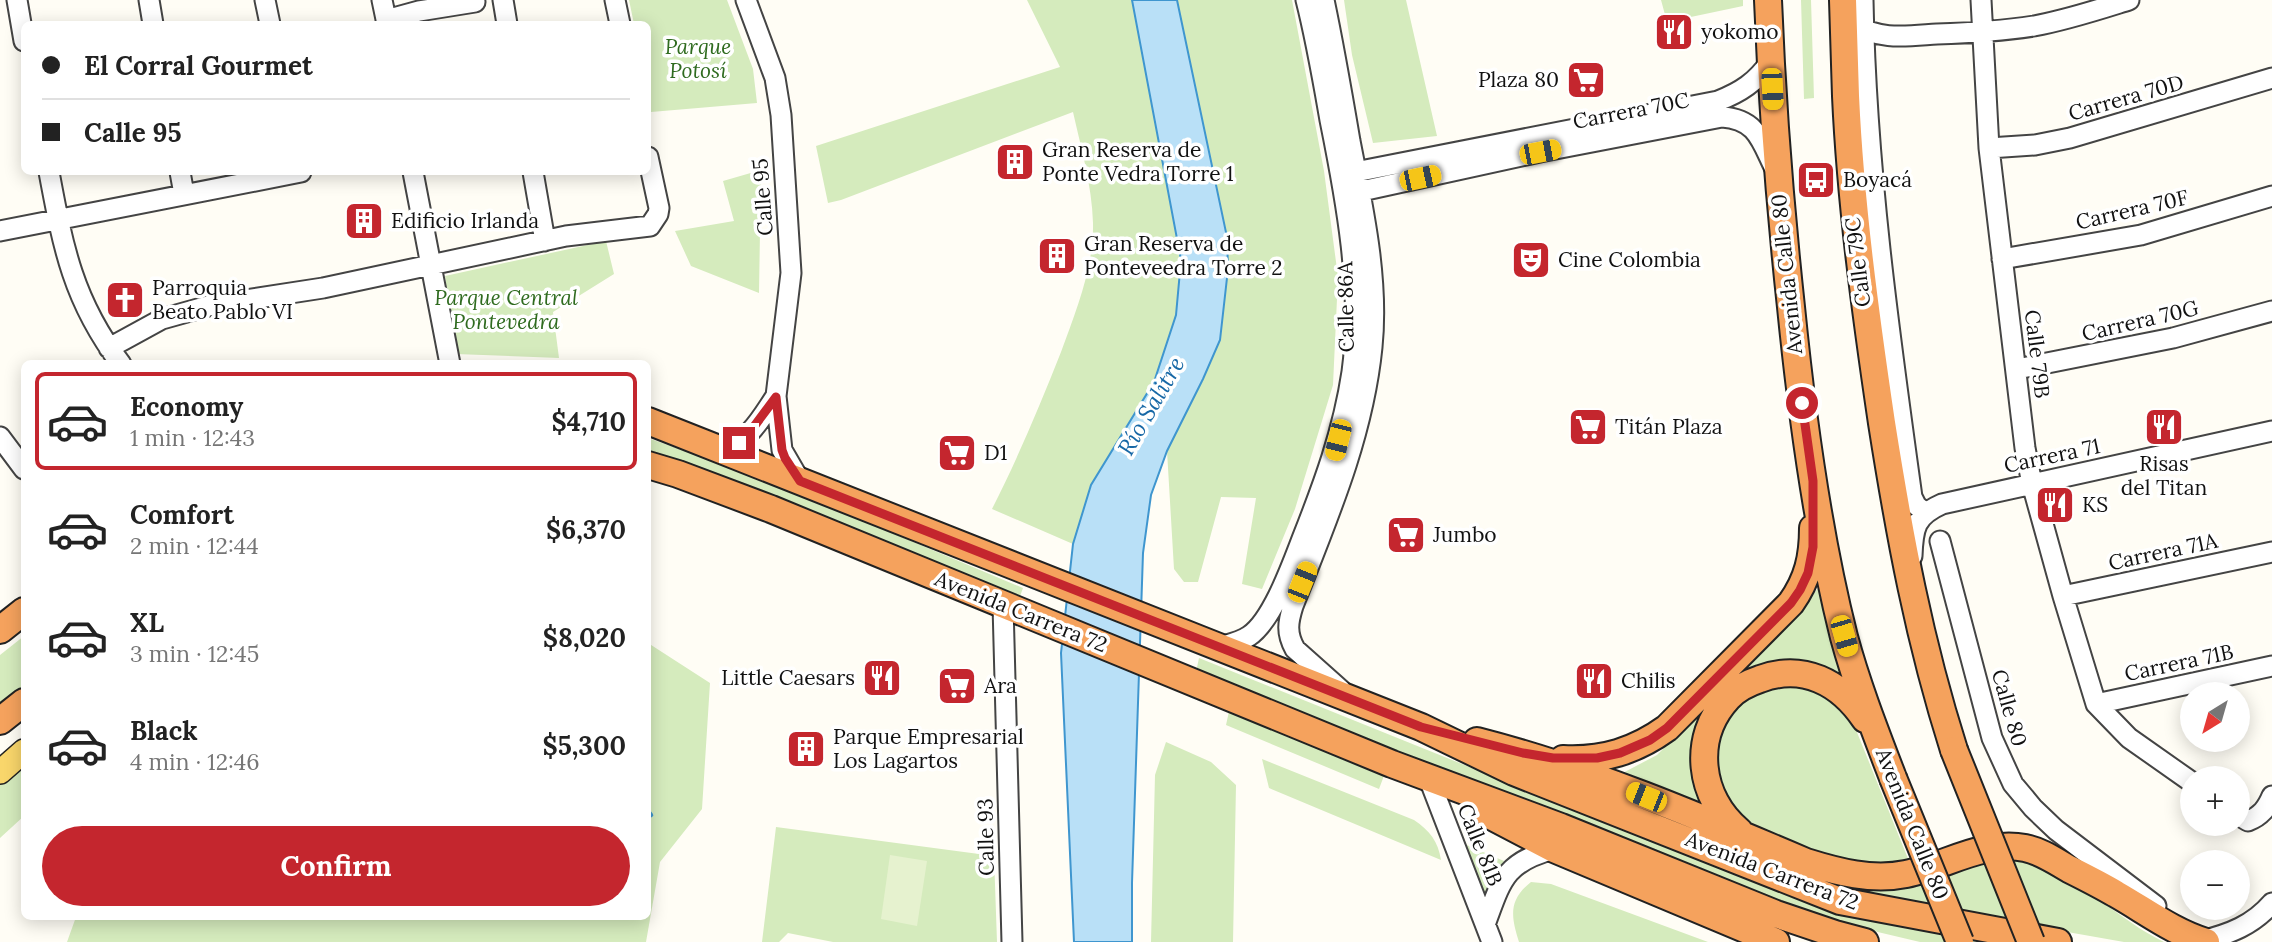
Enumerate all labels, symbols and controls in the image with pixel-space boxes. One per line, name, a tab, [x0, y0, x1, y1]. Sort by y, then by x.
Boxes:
restaurant icon: yokomo	[1653, 11, 1695, 53]
place label: yokomo	[1701, 18, 1779, 45]
park label: Parque Potosí	[665, 33, 731, 84]
text: El Corral Gourmet	[84, 49, 313, 82]
supermarket icon: Plaza 80	[1565, 59, 1607, 101]
place label: Plaza 80	[1478, 66, 1559, 93]
car	[1761, 67, 1784, 111]
street label: Carrera 70D	[2065, 68, 2187, 127]
street label: Carrera 70C	[1571, 86, 1692, 135]
text: Calle 95	[84, 116, 182, 149]
place label: Gran Reserva de Ponte Vedra Torre 1	[1042, 136, 1234, 187]
car	[1518, 138, 1563, 166]
building icon: Gran Reserva de Ponte Vedra Torre 1	[994, 141, 1036, 183]
street label: Calle 95	[746, 157, 779, 237]
bus stop icon: Boyacá	[1795, 159, 1837, 201]
car	[1398, 163, 1443, 193]
place label: Boyacá	[1843, 166, 1912, 193]
street label: Carrera 70F	[2073, 183, 2191, 236]
street label: Avenida Calle 80	[1765, 193, 1808, 356]
building icon: Edificio Irlanda	[343, 200, 385, 242]
place label: Edificio Irlanda	[391, 207, 539, 234]
street label: Calle 79C	[1839, 215, 1876, 309]
place label: Gran Reserva de Ponteveedra Torre 2	[1084, 230, 1283, 281]
building icon: Gran Reserva de Ponteveedra Torre 2	[1036, 235, 1078, 277]
theatre icon: Cine Colombia	[1510, 239, 1552, 281]
place label: Cine Colombia	[1558, 246, 1701, 273]
street label: Calle 86A	[1331, 260, 1360, 353]
place label: Parroquia Beato Pablo VI	[152, 274, 293, 325]
church icon: Parroquia Beato Pablo VI	[104, 279, 146, 321]
park label: Parque Central Pontevedra	[434, 284, 578, 335]
street label: Carrera 70G	[2079, 294, 2201, 347]
street label: Calle 79B	[2019, 308, 2056, 400]
water label: Río Salitre	[1111, 351, 1190, 460]
route start	[1786, 387, 1818, 419]
icon: car	[46, 390, 109, 453]
text: Economy	[130, 390, 243, 423]
text: $4,710	[551, 405, 626, 438]
supermarket icon: Titán Plaza	[1567, 406, 1609, 448]
restaurant icon: Risas del Titan	[2143, 406, 2185, 448]
place label: Titán Plaza	[1615, 413, 1723, 440]
car	[1323, 417, 1354, 463]
text: 1 min · 12:43	[130, 423, 255, 452]
route end	[723, 427, 755, 459]
supermarket icon: D1	[936, 432, 978, 474]
street label: Carrera 71	[2001, 432, 2102, 479]
place label: D1	[984, 439, 1007, 466]
place label: Risas del Titan	[2121, 450, 2208, 501]
restaurant icon: KS	[2034, 484, 2076, 526]
place label: KS	[2082, 491, 2108, 518]
icon: car	[46, 498, 109, 561]
text: Comfort	[130, 498, 234, 531]
text: $6,370	[546, 513, 626, 546]
supermarket icon: Jumbo	[1385, 514, 1427, 556]
place label: Jumbo	[1432, 521, 1497, 548]
street label: Carrera 71A	[2106, 527, 2221, 576]
text: 2 min · 12:44	[130, 531, 259, 560]
car	[1285, 559, 1320, 605]
street label: Avenida Carrera 72	[930, 564, 1111, 658]
icon: car	[46, 606, 109, 669]
text: XL	[130, 606, 164, 639]
car	[1829, 613, 1860, 659]
text: $8,020	[543, 621, 626, 654]
street label: Carrera 71B	[2122, 638, 2236, 687]
text: 3 min · 12:45	[130, 639, 259, 668]
restaurant icon: Little Caesars	[861, 657, 903, 699]
restaurant icon: Chilis	[1573, 660, 1615, 702]
place label: Little Caesars	[721, 664, 855, 691]
supermarket icon: Ara	[936, 665, 978, 707]
street label: Calle 80	[1986, 666, 2033, 749]
place label: Chilis	[1621, 667, 1676, 694]
place label: Ara	[983, 672, 1017, 699]
north arrow	[2180, 682, 2250, 752]
map controls	[2180, 682, 2250, 920]
icon: car	[46, 714, 109, 777]
text: Black	[130, 714, 198, 747]
place label: Parque Empresarial Los Lagartos	[833, 723, 1024, 774]
building icon: Parque Empresarial Los Lagartos	[785, 728, 827, 770]
text: $5,300	[543, 729, 626, 762]
street label: Avenida Calle 80	[1869, 743, 1955, 903]
text: 4 min · 12:46	[130, 747, 260, 776]
button: +	[2180, 766, 2250, 836]
car	[1623, 779, 1670, 815]
street label: Calle 93	[971, 798, 1000, 876]
street label: Calle 81B	[1452, 800, 1509, 890]
street label: Avenida Carrera 72	[1681, 825, 1863, 916]
button: Confirm	[42, 826, 630, 906]
button: −	[2180, 850, 2250, 920]

